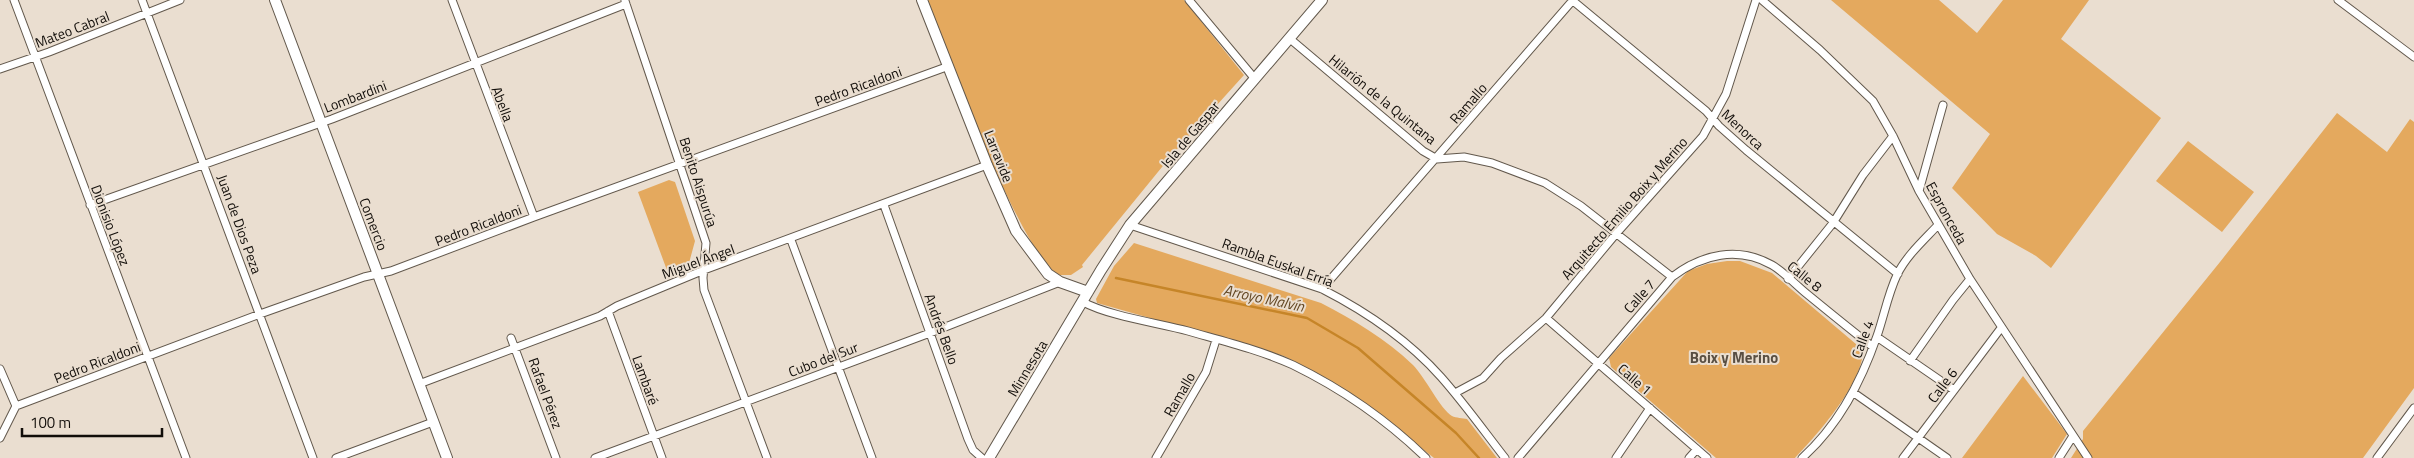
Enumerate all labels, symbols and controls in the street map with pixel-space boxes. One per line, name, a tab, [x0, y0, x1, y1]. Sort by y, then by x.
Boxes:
street label: Mateo Cabral	[32, 5, 112, 53]
street label: Hilarión de la Quintana	[1325, 49, 1441, 149]
street label: Pedro Ricaldoni	[811, 61, 905, 111]
street label: Lombardini	[321, 74, 389, 118]
street label: Ramallo	[1444, 78, 1492, 128]
street label: Abella	[487, 83, 519, 125]
street label: Isla de Gaspar	[1156, 96, 1225, 172]
street label: Menorca	[1717, 104, 1769, 154]
street label: Larravide	[979, 127, 1019, 185]
street label: Arquitecto Emilio Boix y Merino	[1556, 132, 1692, 284]
street label: Benito Aispurúa	[675, 134, 723, 230]
street label: Juan de Dios Peza	[212, 171, 268, 277]
street label: Espronceda	[1921, 178, 1973, 248]
street label: Dionisio López	[86, 182, 136, 268]
street label: Comercio	[354, 195, 394, 253]
street label: Pedro Ricaldoni	[432, 199, 524, 251]
street label: Rambla Euskal Erría	[1219, 232, 1337, 292]
street label: Miguel Ángel	[659, 238, 737, 284]
street label: Calle 8	[1783, 256, 1827, 297]
street label: Calle 7	[1618, 274, 1660, 318]
water label: Arroyo Malvín	[1222, 278, 1307, 318]
street label: Andrés Bello	[919, 291, 965, 367]
street label: Calle 4	[1845, 317, 1879, 361]
street label: Pedro Ricaldoni	[51, 336, 143, 388]
street label: Cubo del Sur	[785, 336, 861, 382]
street label: Minnesota	[1002, 336, 1052, 400]
district label: Boix y Merino	[1690, 346, 1778, 369]
street label: Lambaré	[627, 352, 665, 408]
street label: Rafael Pérez	[523, 355, 569, 431]
street label: Calle 1	[1613, 358, 1657, 400]
street label: Calle 6	[1922, 363, 1962, 407]
street label: Ramallo	[1158, 368, 1200, 420]
scale bar	[22, 406, 162, 438]
text: 100 m	[30, 411, 71, 434]

